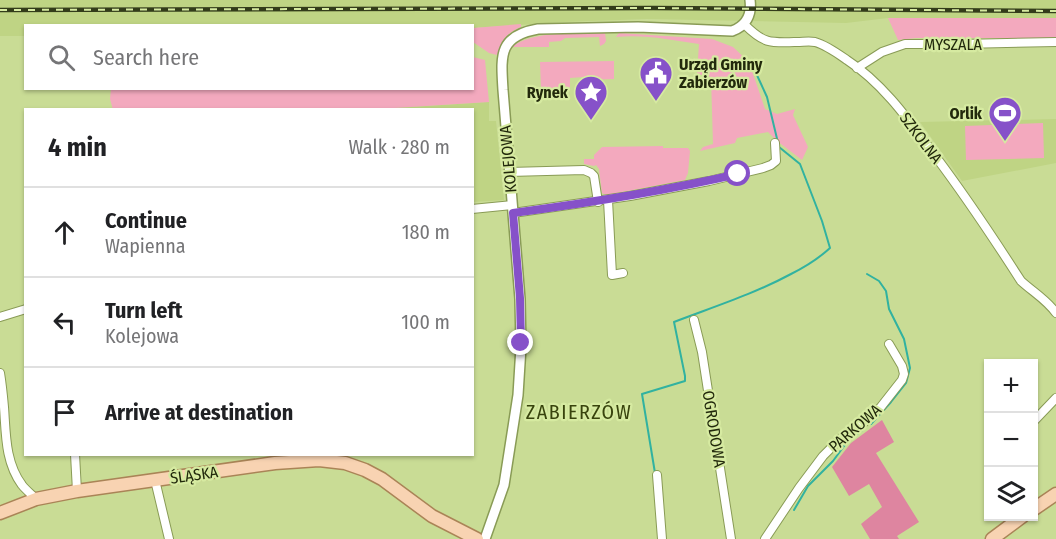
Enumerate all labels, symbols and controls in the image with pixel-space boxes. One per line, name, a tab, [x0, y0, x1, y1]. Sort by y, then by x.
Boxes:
search box	[24, 24, 474, 90]
street label: MYSZALA	[924, 35, 983, 54]
icon: search	[45, 41, 78, 74]
text: Search here	[93, 44, 199, 71]
public building icon: Urząd Gminy Zabierzów	[638, 55, 674, 102]
place label: Urząd Gminy Zabierzów	[679, 55, 763, 92]
place icon: Rynek	[573, 74, 609, 121]
place label: Rynek	[527, 83, 569, 102]
sports icon: Orlik	[987, 95, 1023, 142]
place label: Orlik	[949, 104, 983, 123]
street label: SZKOLNA	[896, 109, 947, 168]
street label: KOLEJOWA	[496, 124, 520, 194]
text: 4 min	[48, 132, 107, 163]
text: Walk · 280 m	[348, 135, 450, 159]
route start	[724, 160, 750, 186]
text: Continue	[105, 207, 187, 234]
icon: ahead	[48, 216, 81, 249]
text: 180 m	[402, 220, 450, 244]
text: Wapienna	[105, 234, 186, 258]
text: Turn left	[105, 297, 183, 324]
icon: left	[48, 306, 81, 339]
text: 100 m	[401, 310, 450, 334]
text: Kolejowa	[105, 324, 179, 348]
route end	[507, 329, 533, 355]
map controls	[984, 359, 1038, 521]
button: +	[984, 359, 1038, 413]
street label: OGRODOWA	[699, 389, 730, 469]
icon: arrive	[48, 396, 81, 429]
text: Arrive at destination	[105, 399, 293, 426]
district label: ZABIERZÓW	[526, 400, 632, 424]
street label: PARKOWA	[825, 400, 886, 456]
button: −	[984, 413, 1038, 467]
street label: ŚLĄSKA	[169, 462, 220, 488]
button: layers	[984, 467, 1038, 521]

